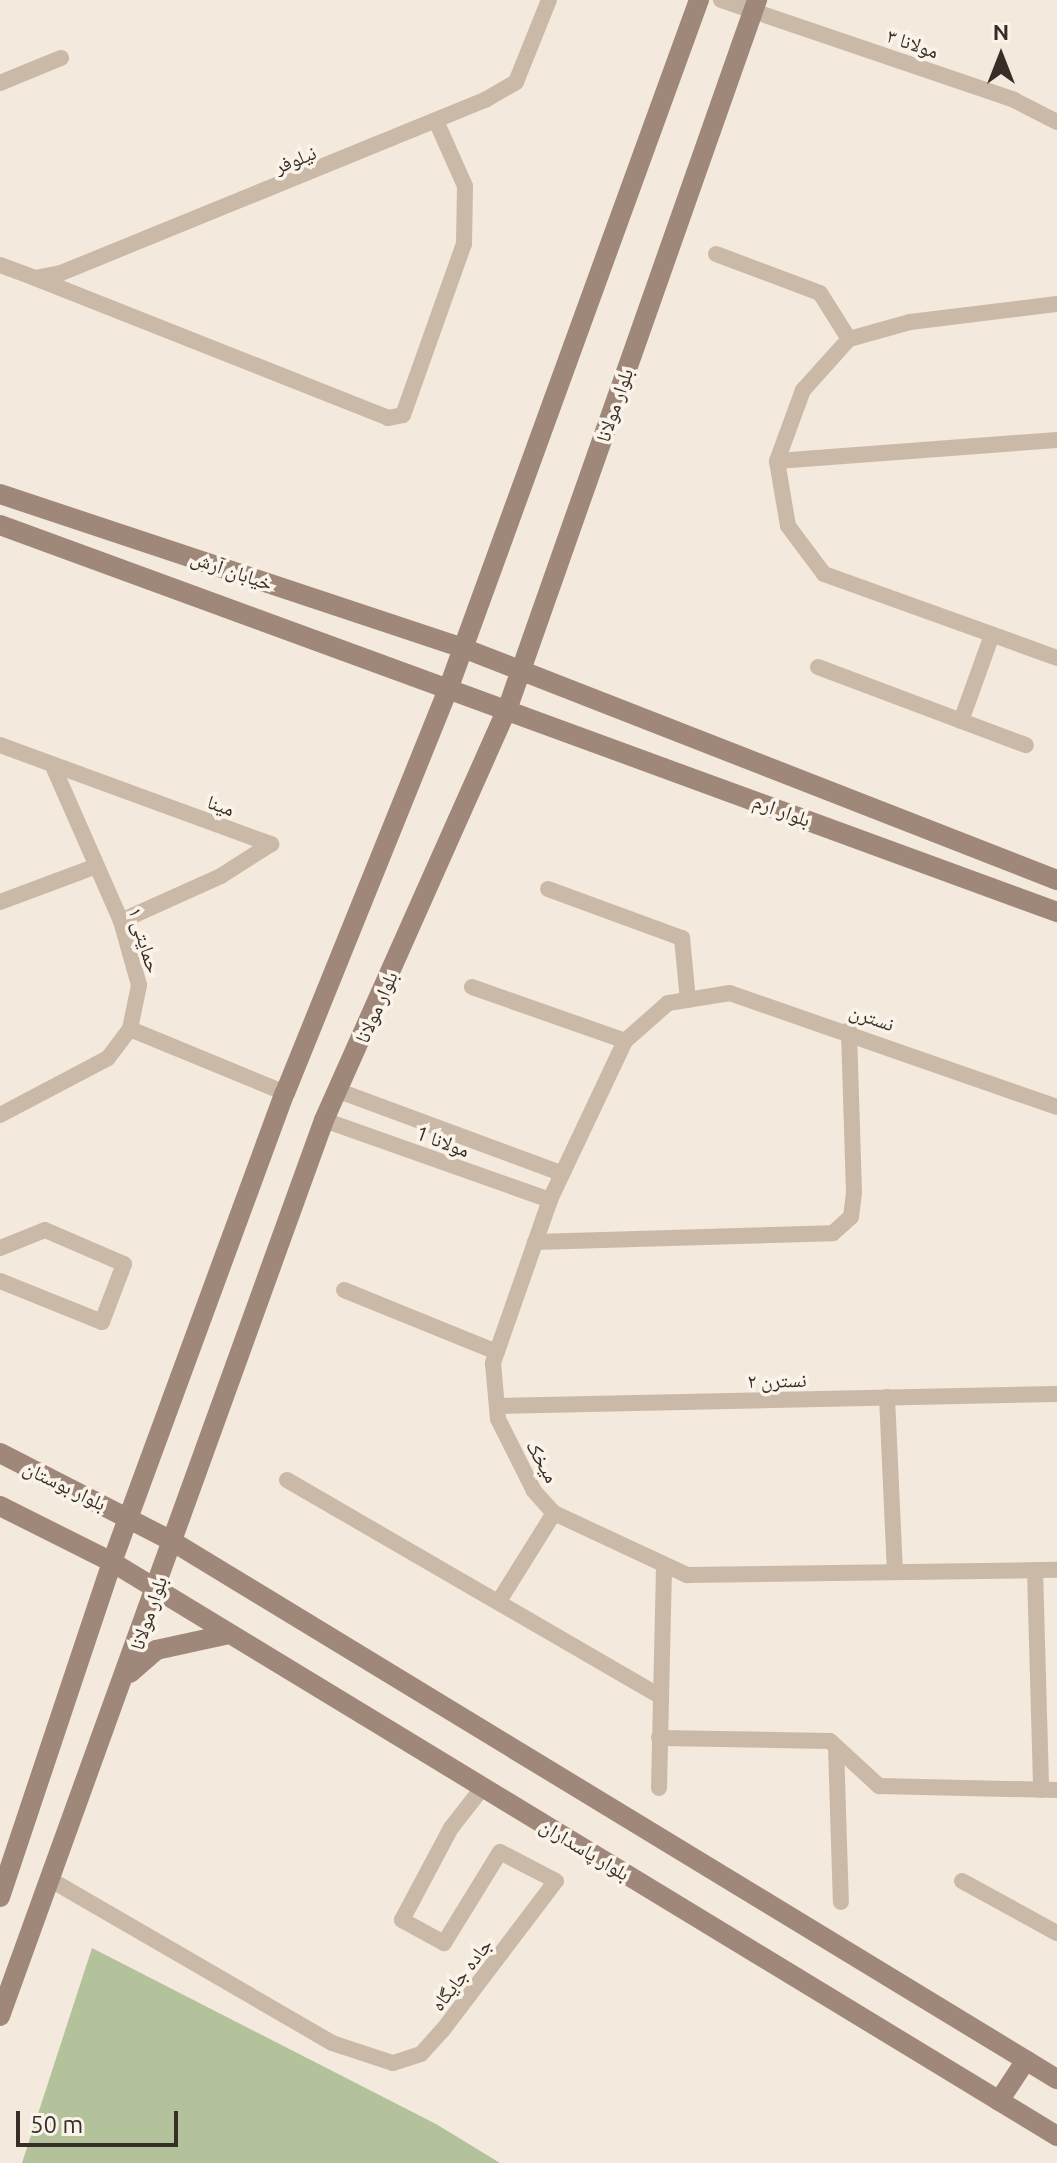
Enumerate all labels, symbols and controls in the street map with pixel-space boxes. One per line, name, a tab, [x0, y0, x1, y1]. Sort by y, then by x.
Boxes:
north arrow	[961, 16, 1041, 96]
text: N	[993, 19, 1009, 44]
street label: مولانا ۳	[884, 23, 942, 63]
street label: نیلوفر	[270, 140, 320, 178]
street label: بلوار مولانا	[590, 365, 638, 445]
street label: خیابان آرش	[188, 545, 276, 595]
street label: مینا	[204, 789, 238, 821]
street label: بلوار ارم	[750, 789, 814, 831]
street label: حمایتی ۱	[124, 904, 166, 976]
street label: بلوار مولانا	[350, 967, 402, 1047]
street label: نسترن	[846, 998, 898, 1036]
street label: مولانا 1	[413, 1120, 473, 1162]
street label: نسترن ۲	[747, 1367, 807, 1393]
street label: میخک	[522, 1435, 564, 1487]
street label: بلوار بوستان	[20, 1455, 110, 1515]
street label: بلوار مولانا	[124, 1573, 172, 1653]
street label: بلوار پاسداران	[536, 1813, 634, 1885]
street label: جاده جایگاه	[425, 1933, 497, 2015]
scale bar	[20, 2095, 182, 2145]
text: 50 m	[30, 2111, 83, 2138]

